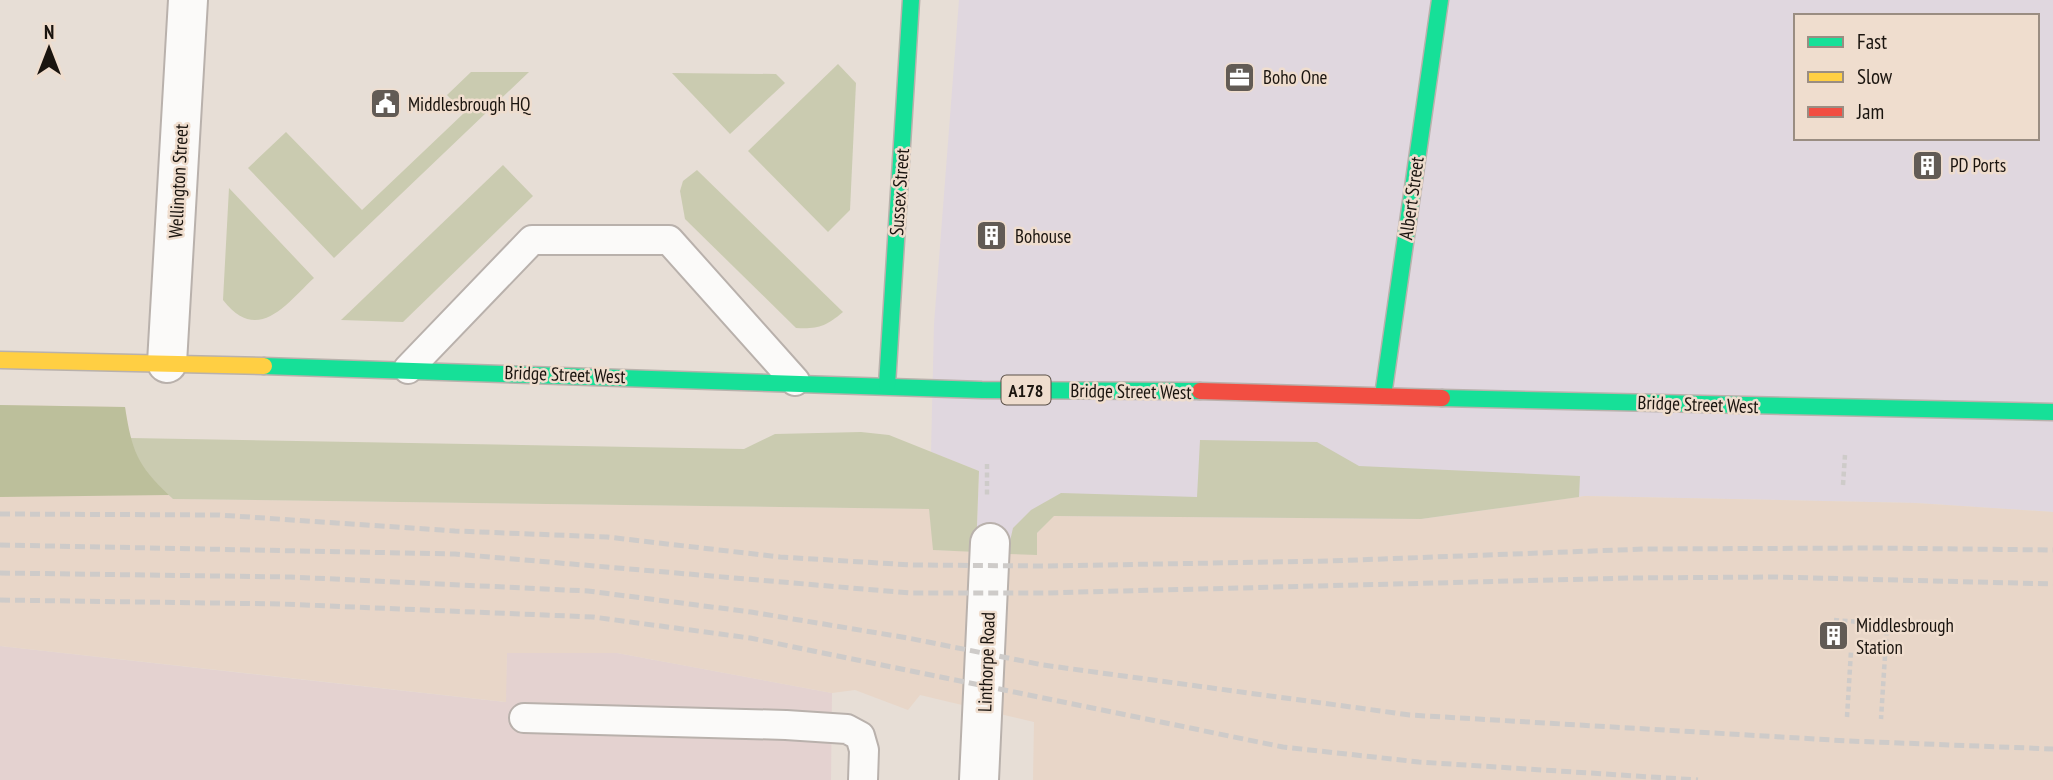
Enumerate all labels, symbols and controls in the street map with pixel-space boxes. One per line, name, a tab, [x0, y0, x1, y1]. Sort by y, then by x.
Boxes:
north arrow	[14, 14, 84, 84]
legend	[1794, 14, 2039, 140]
text: N	[44, 20, 54, 44]
text: Fast	[1857, 28, 1887, 55]
office icon: Boho One	[1223, 60, 1257, 94]
text: Slow	[1857, 63, 1893, 90]
place label: Boho One	[1263, 65, 1328, 89]
public building icon: Middlesbrough HQ	[368, 87, 402, 121]
place label: Middlesbrough HQ	[408, 92, 531, 116]
text: Jam	[1856, 98, 1884, 125]
street label: Wellington Street	[163, 122, 193, 239]
street label: Sussex Street	[884, 147, 914, 236]
building icon: PD Ports	[1910, 148, 1944, 182]
place label: PD Ports	[1950, 153, 2006, 177]
street label: Albert Street	[1393, 154, 1429, 241]
building icon: Bohouse	[975, 219, 1009, 253]
place label: Bohouse	[1015, 224, 1071, 248]
street label: Bridge Street West	[504, 360, 627, 388]
road number: A178	[1002, 376, 1050, 404]
street label: Bridge Street West	[1070, 378, 1193, 404]
street label: Bridge Street West	[1637, 390, 1760, 418]
street label: Linthorpe Road	[972, 612, 1000, 712]
place label: Middlesbrough Station	[1856, 613, 1954, 659]
building icon: Middlesbrough Station	[1816, 619, 1850, 653]

